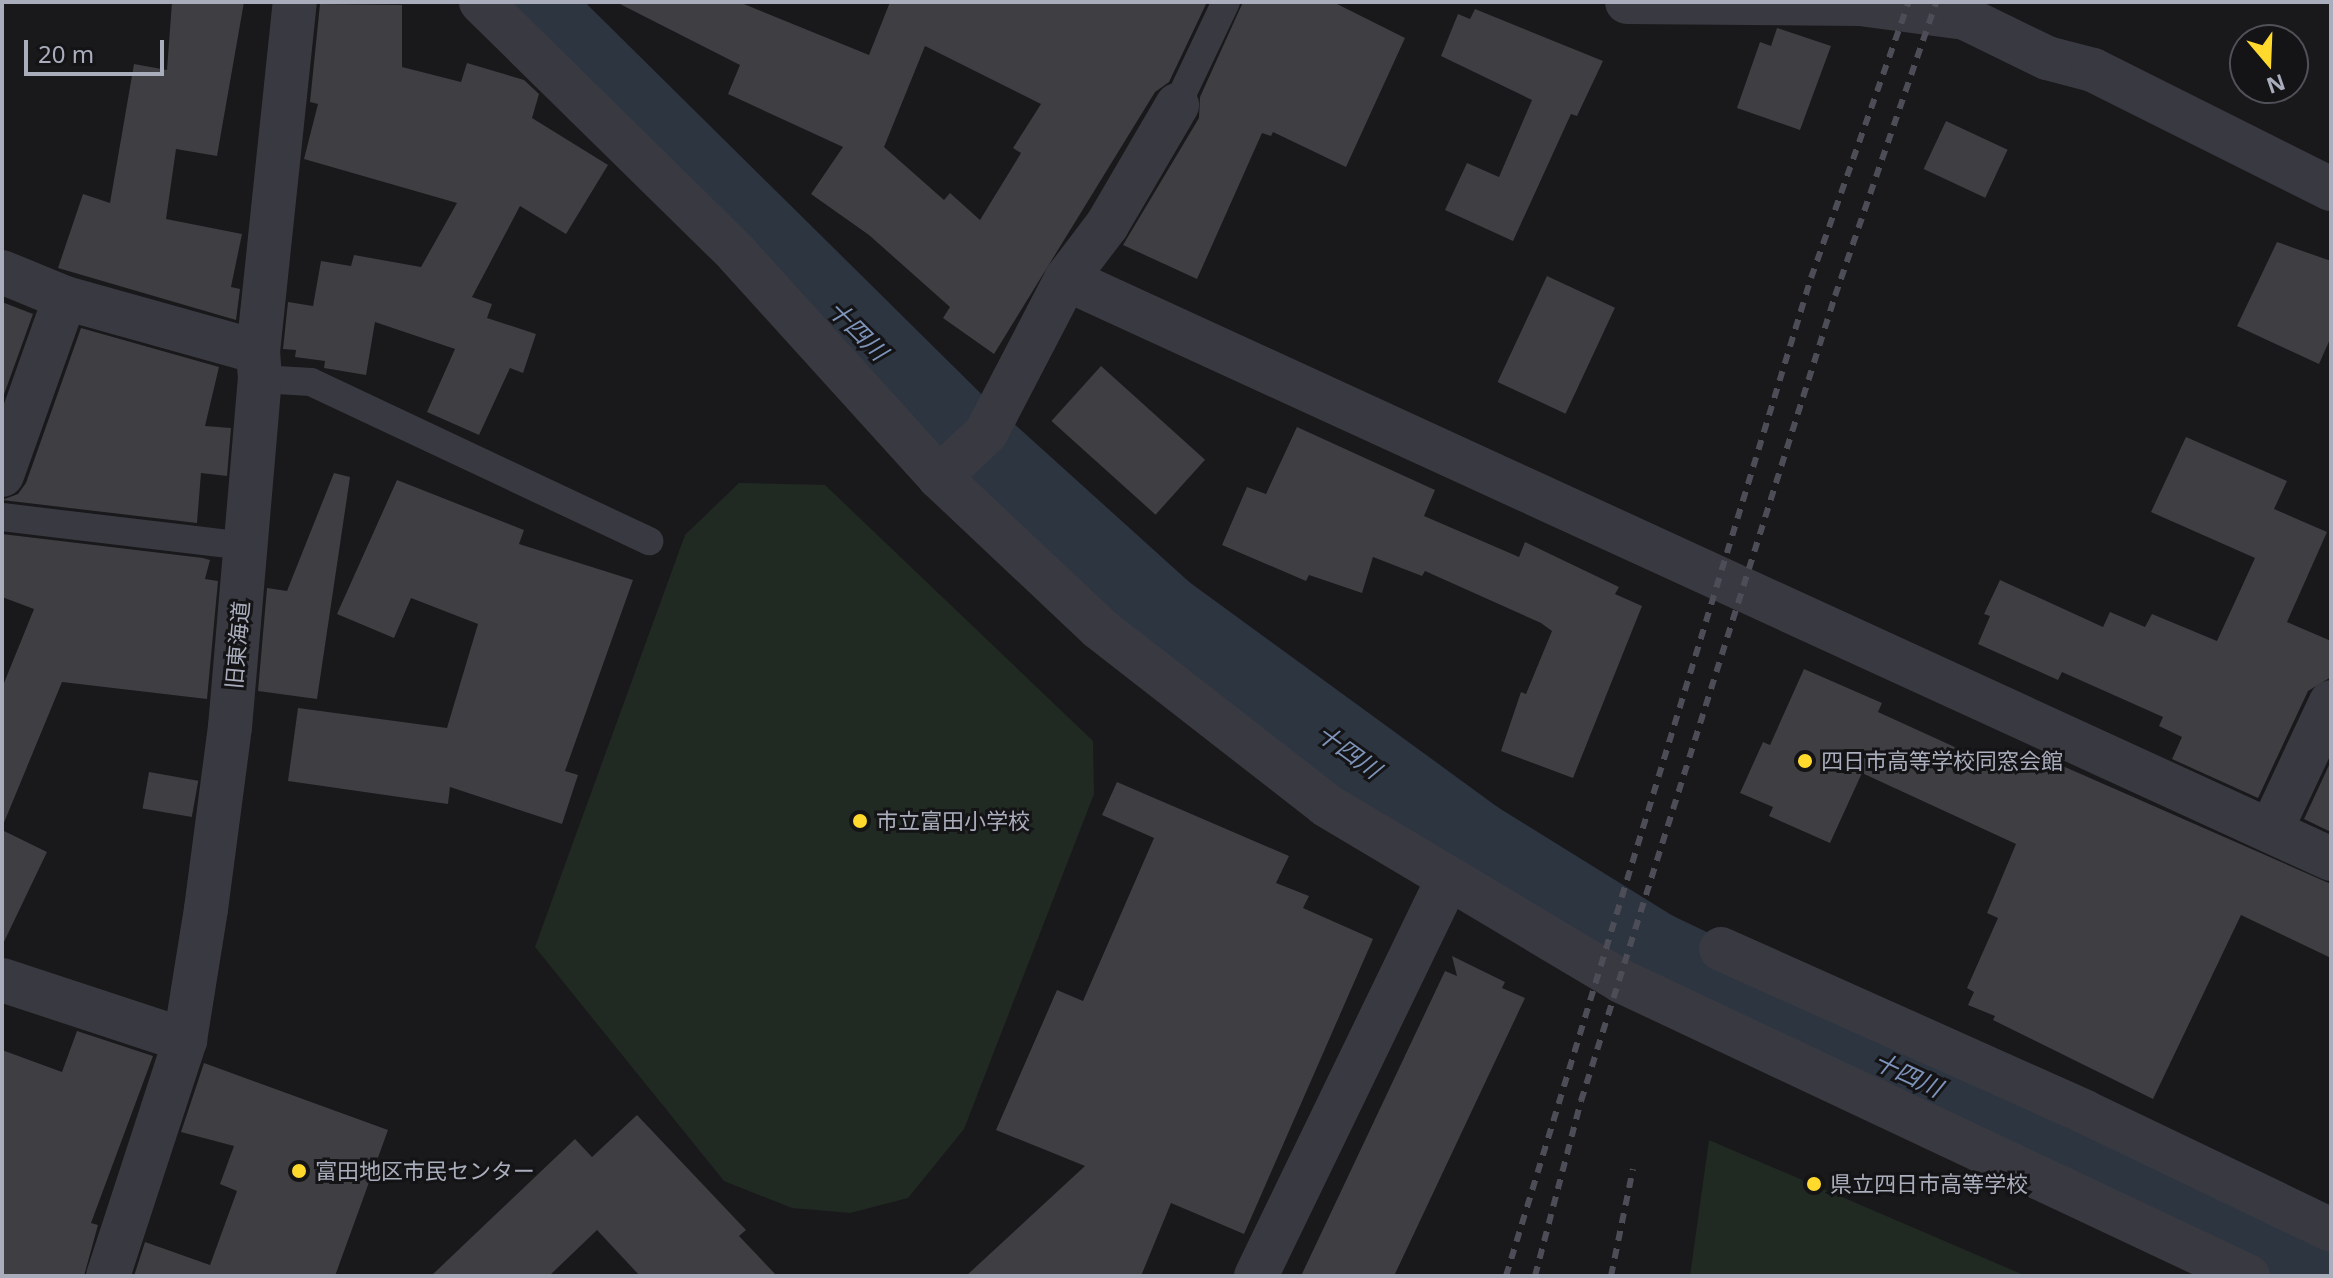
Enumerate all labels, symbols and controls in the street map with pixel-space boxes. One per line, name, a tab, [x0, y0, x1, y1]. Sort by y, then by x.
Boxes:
scale bar	[28, 24, 168, 74]
north arrow	[2229, 24, 2309, 104]
text: 20 m	[38, 37, 94, 70]
text: N	[2263, 68, 2290, 102]
water label: 十四川	[822, 294, 894, 366]
street label: 旧東海道	[220, 600, 254, 690]
water label: 十四川	[1311, 718, 1387, 784]
place label: 四日市高等学校同窓会館	[1821, 748, 2063, 774]
marker: 四日市高等学校同窓会館	[1796, 752, 1814, 770]
place label: 市立富田小学校	[876, 808, 1030, 834]
marker: 市立富田小学校	[851, 812, 869, 830]
water label: 十四川	[1869, 1046, 1947, 1102]
place label: 富田地区市民センター	[315, 1158, 535, 1184]
marker: 富田地区市民センター	[290, 1162, 308, 1180]
place label: 県立四日市高等学校	[1830, 1171, 2028, 1197]
marker: 県立四日市高等学校	[1805, 1175, 1823, 1193]

